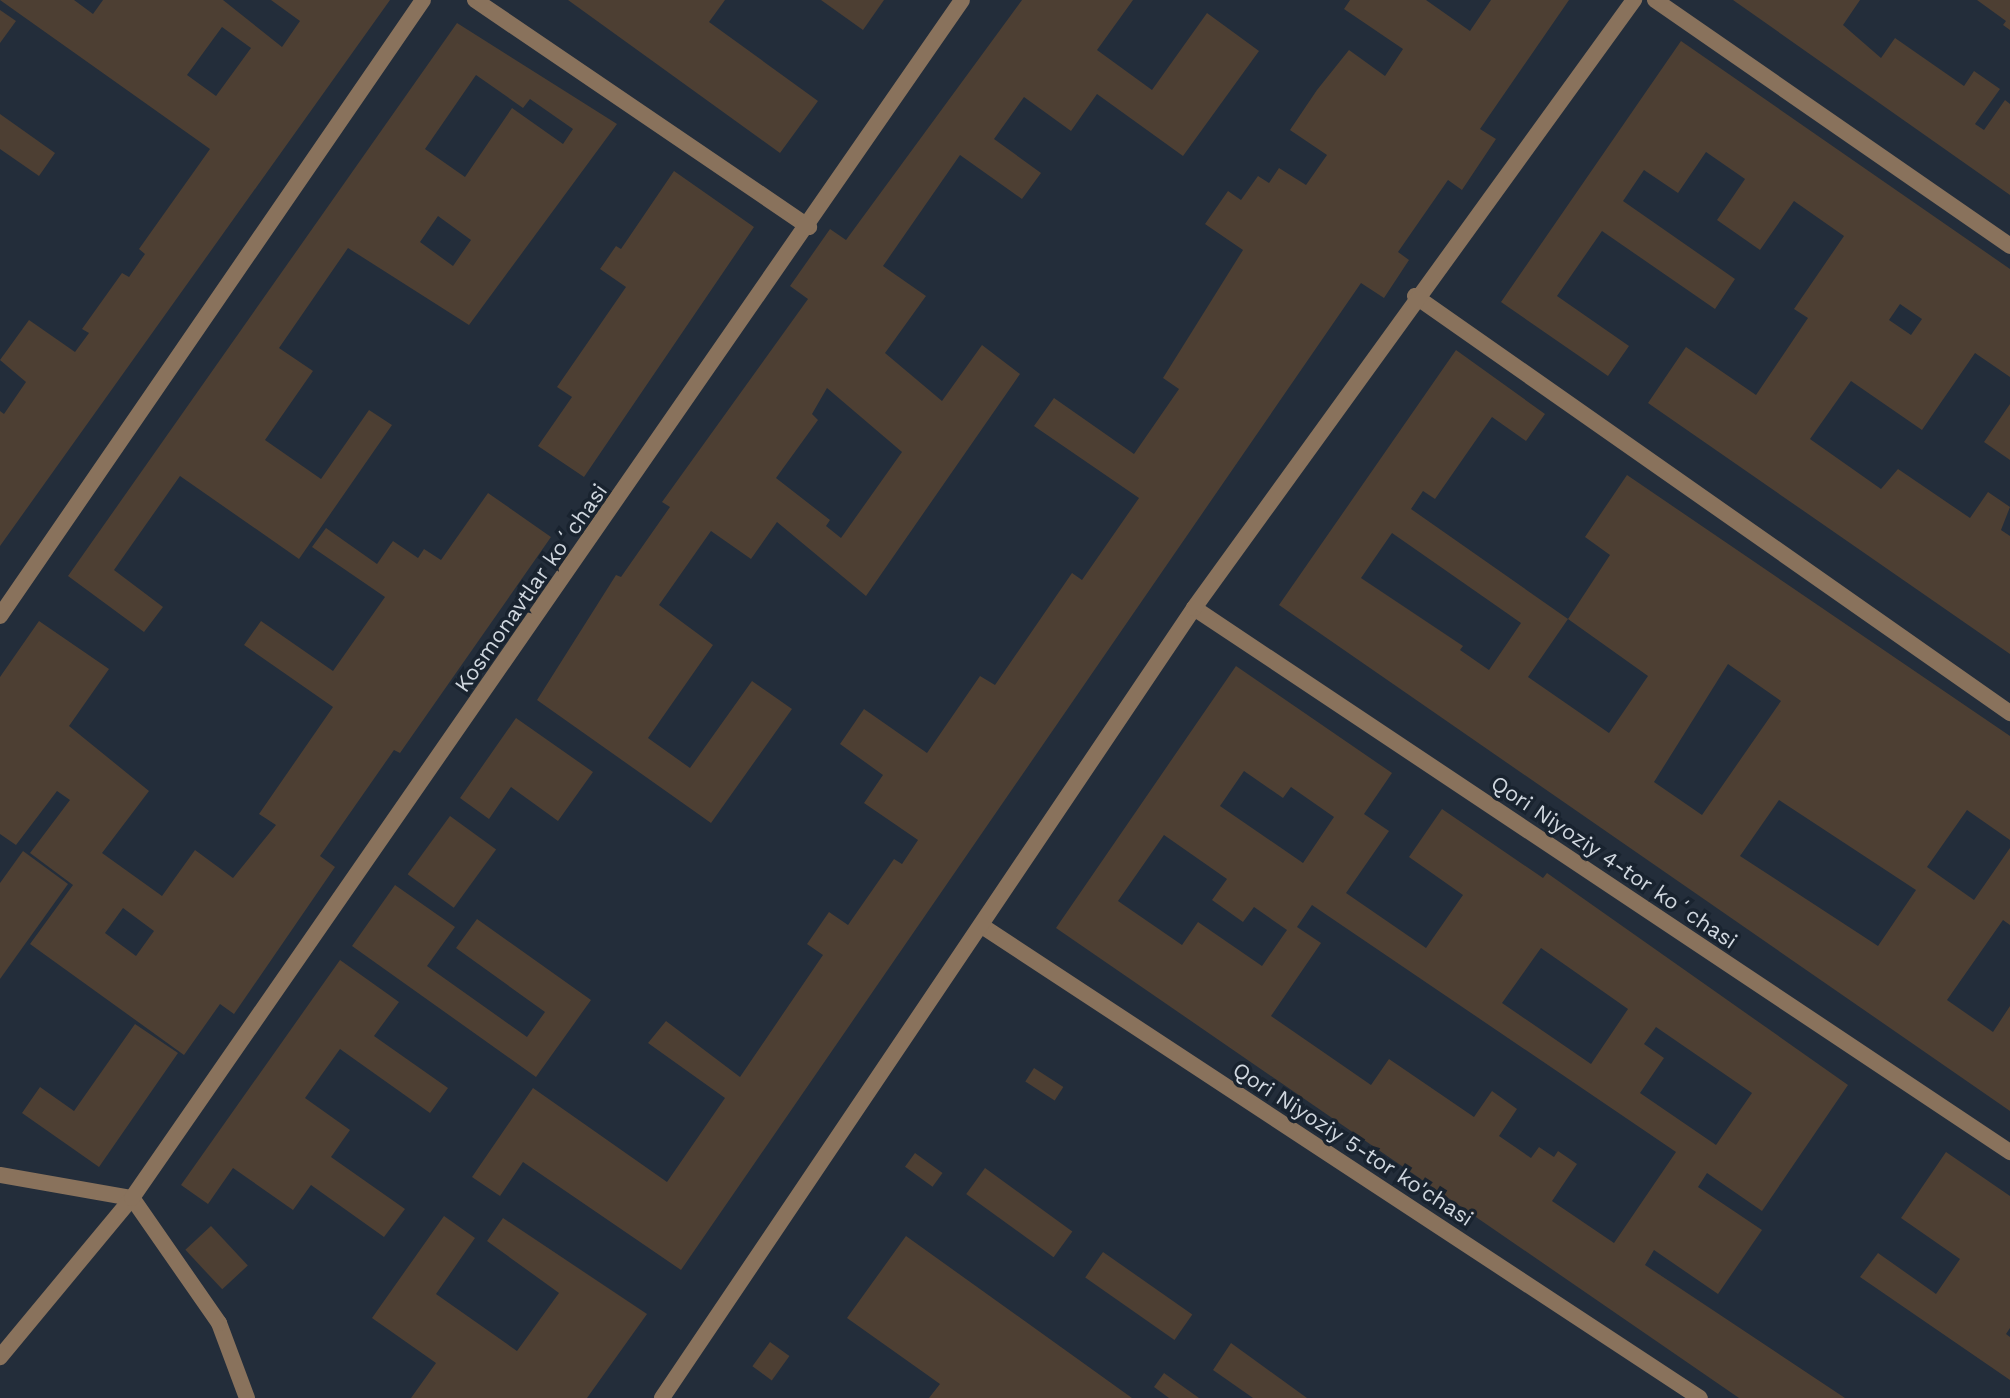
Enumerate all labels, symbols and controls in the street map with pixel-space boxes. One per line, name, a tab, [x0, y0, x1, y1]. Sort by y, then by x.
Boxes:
street label: Kosmonavtlar koʻchasi	[449, 479, 613, 697]
street label: Qori Niyoziy 4-tor koʻchasi	[1486, 769, 1742, 955]
street label: Qori Niyoziy 5-tor ko'chasi	[1227, 1056, 1479, 1232]

